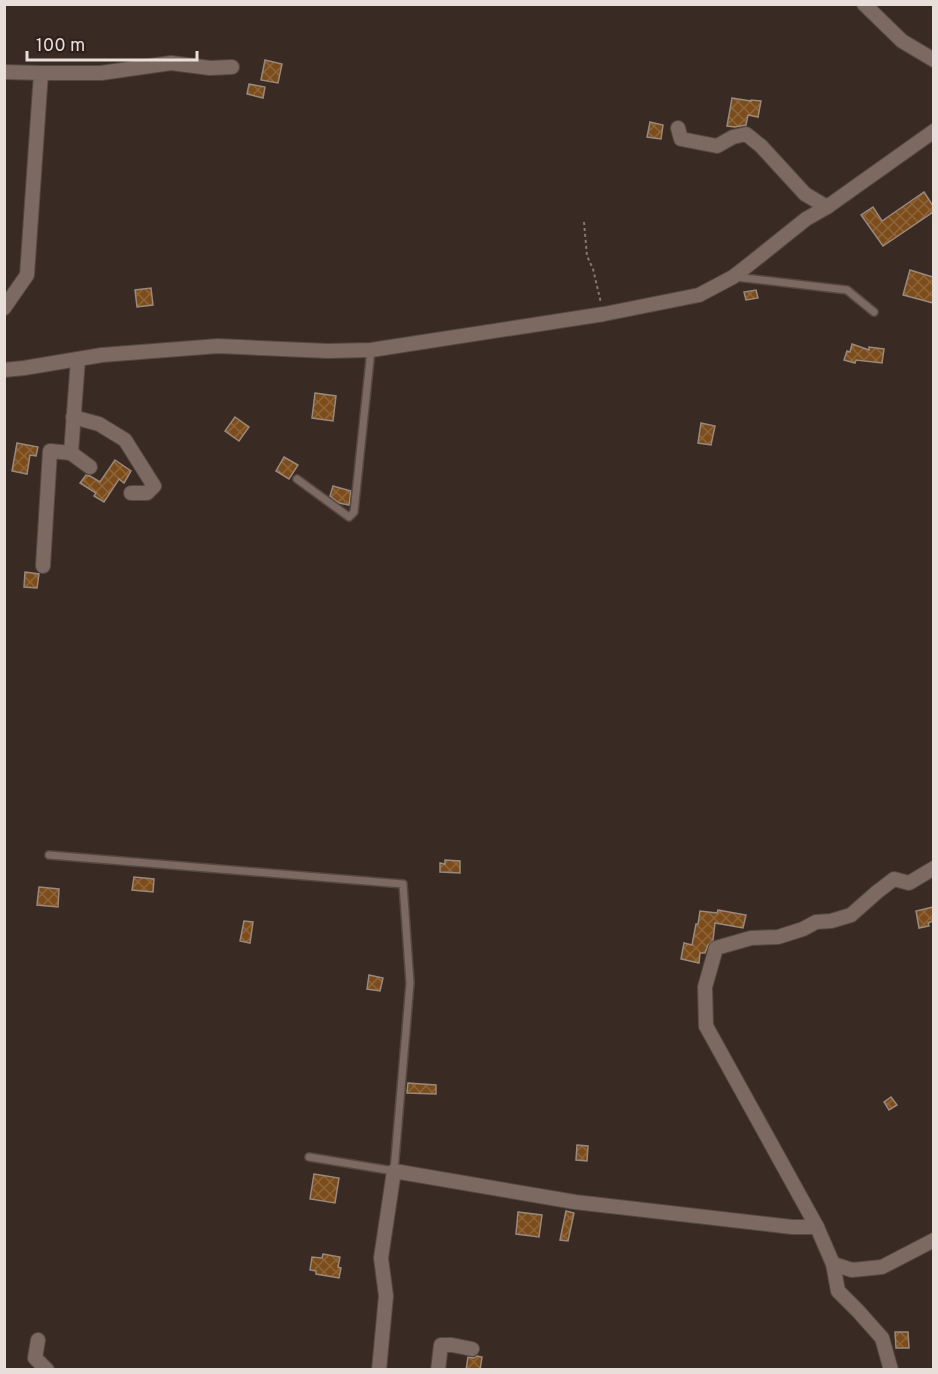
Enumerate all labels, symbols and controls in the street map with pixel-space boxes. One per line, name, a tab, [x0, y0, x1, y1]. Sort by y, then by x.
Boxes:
scale bar	[27, 24, 196, 62]
text: 100 m	[36, 35, 85, 58]

